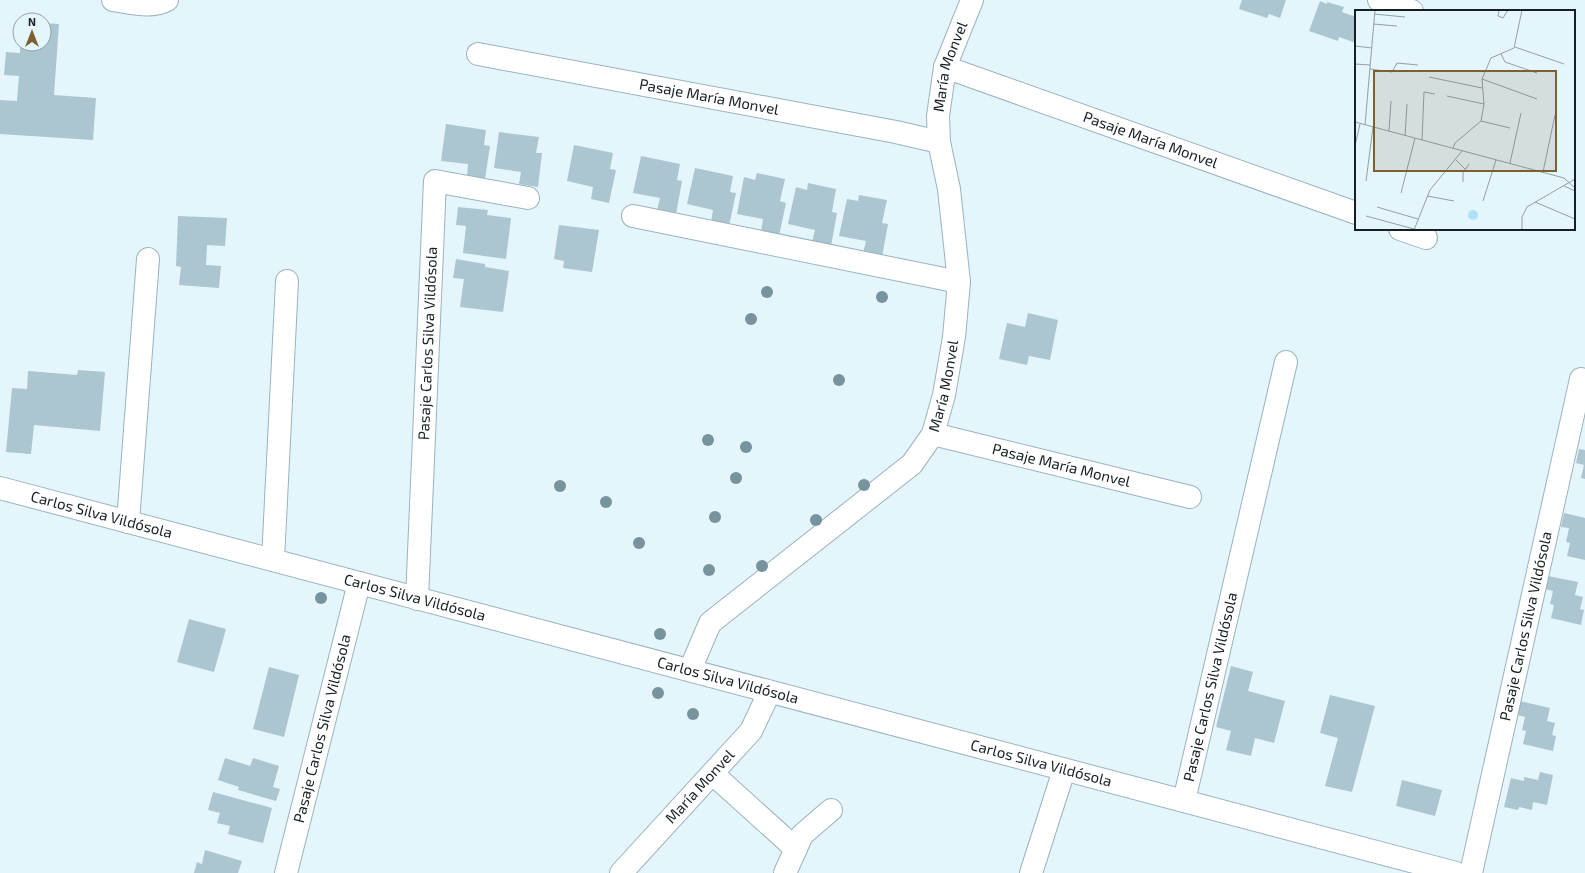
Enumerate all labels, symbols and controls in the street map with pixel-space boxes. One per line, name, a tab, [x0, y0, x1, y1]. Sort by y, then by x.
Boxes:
inset map	[1355, 10, 1575, 230]
north arrow	[12, 12, 52, 52]
text: N	[28, 15, 36, 28]
street label: María Monvel	[929, 18, 971, 113]
street label: Pasaje María Monvel	[638, 74, 781, 118]
street label: Pasaje María Monvel	[1081, 107, 1221, 171]
street label: Pasaje Carlos Silva Vildósola	[414, 246, 440, 440]
street label: María Monvel	[924, 338, 961, 434]
street label: Pasaje María Monvel	[990, 439, 1133, 490]
street label: Carlos Silva Vildósola	[29, 487, 174, 541]
street label: Pasaje Carlos Silva Vildósola	[1495, 529, 1555, 722]
street label: Carlos Silva Vildósola	[342, 569, 488, 624]
street label: Pasaje Carlos Silva Vildósola	[1179, 590, 1240, 783]
street label: Pasaje Carlos Silva Vildósola	[289, 632, 354, 824]
street label: Carlos Silva Vildósola	[656, 652, 801, 707]
street label: Carlos Silva Vildósola	[969, 735, 1114, 790]
street label: María Monvel	[661, 745, 738, 827]

